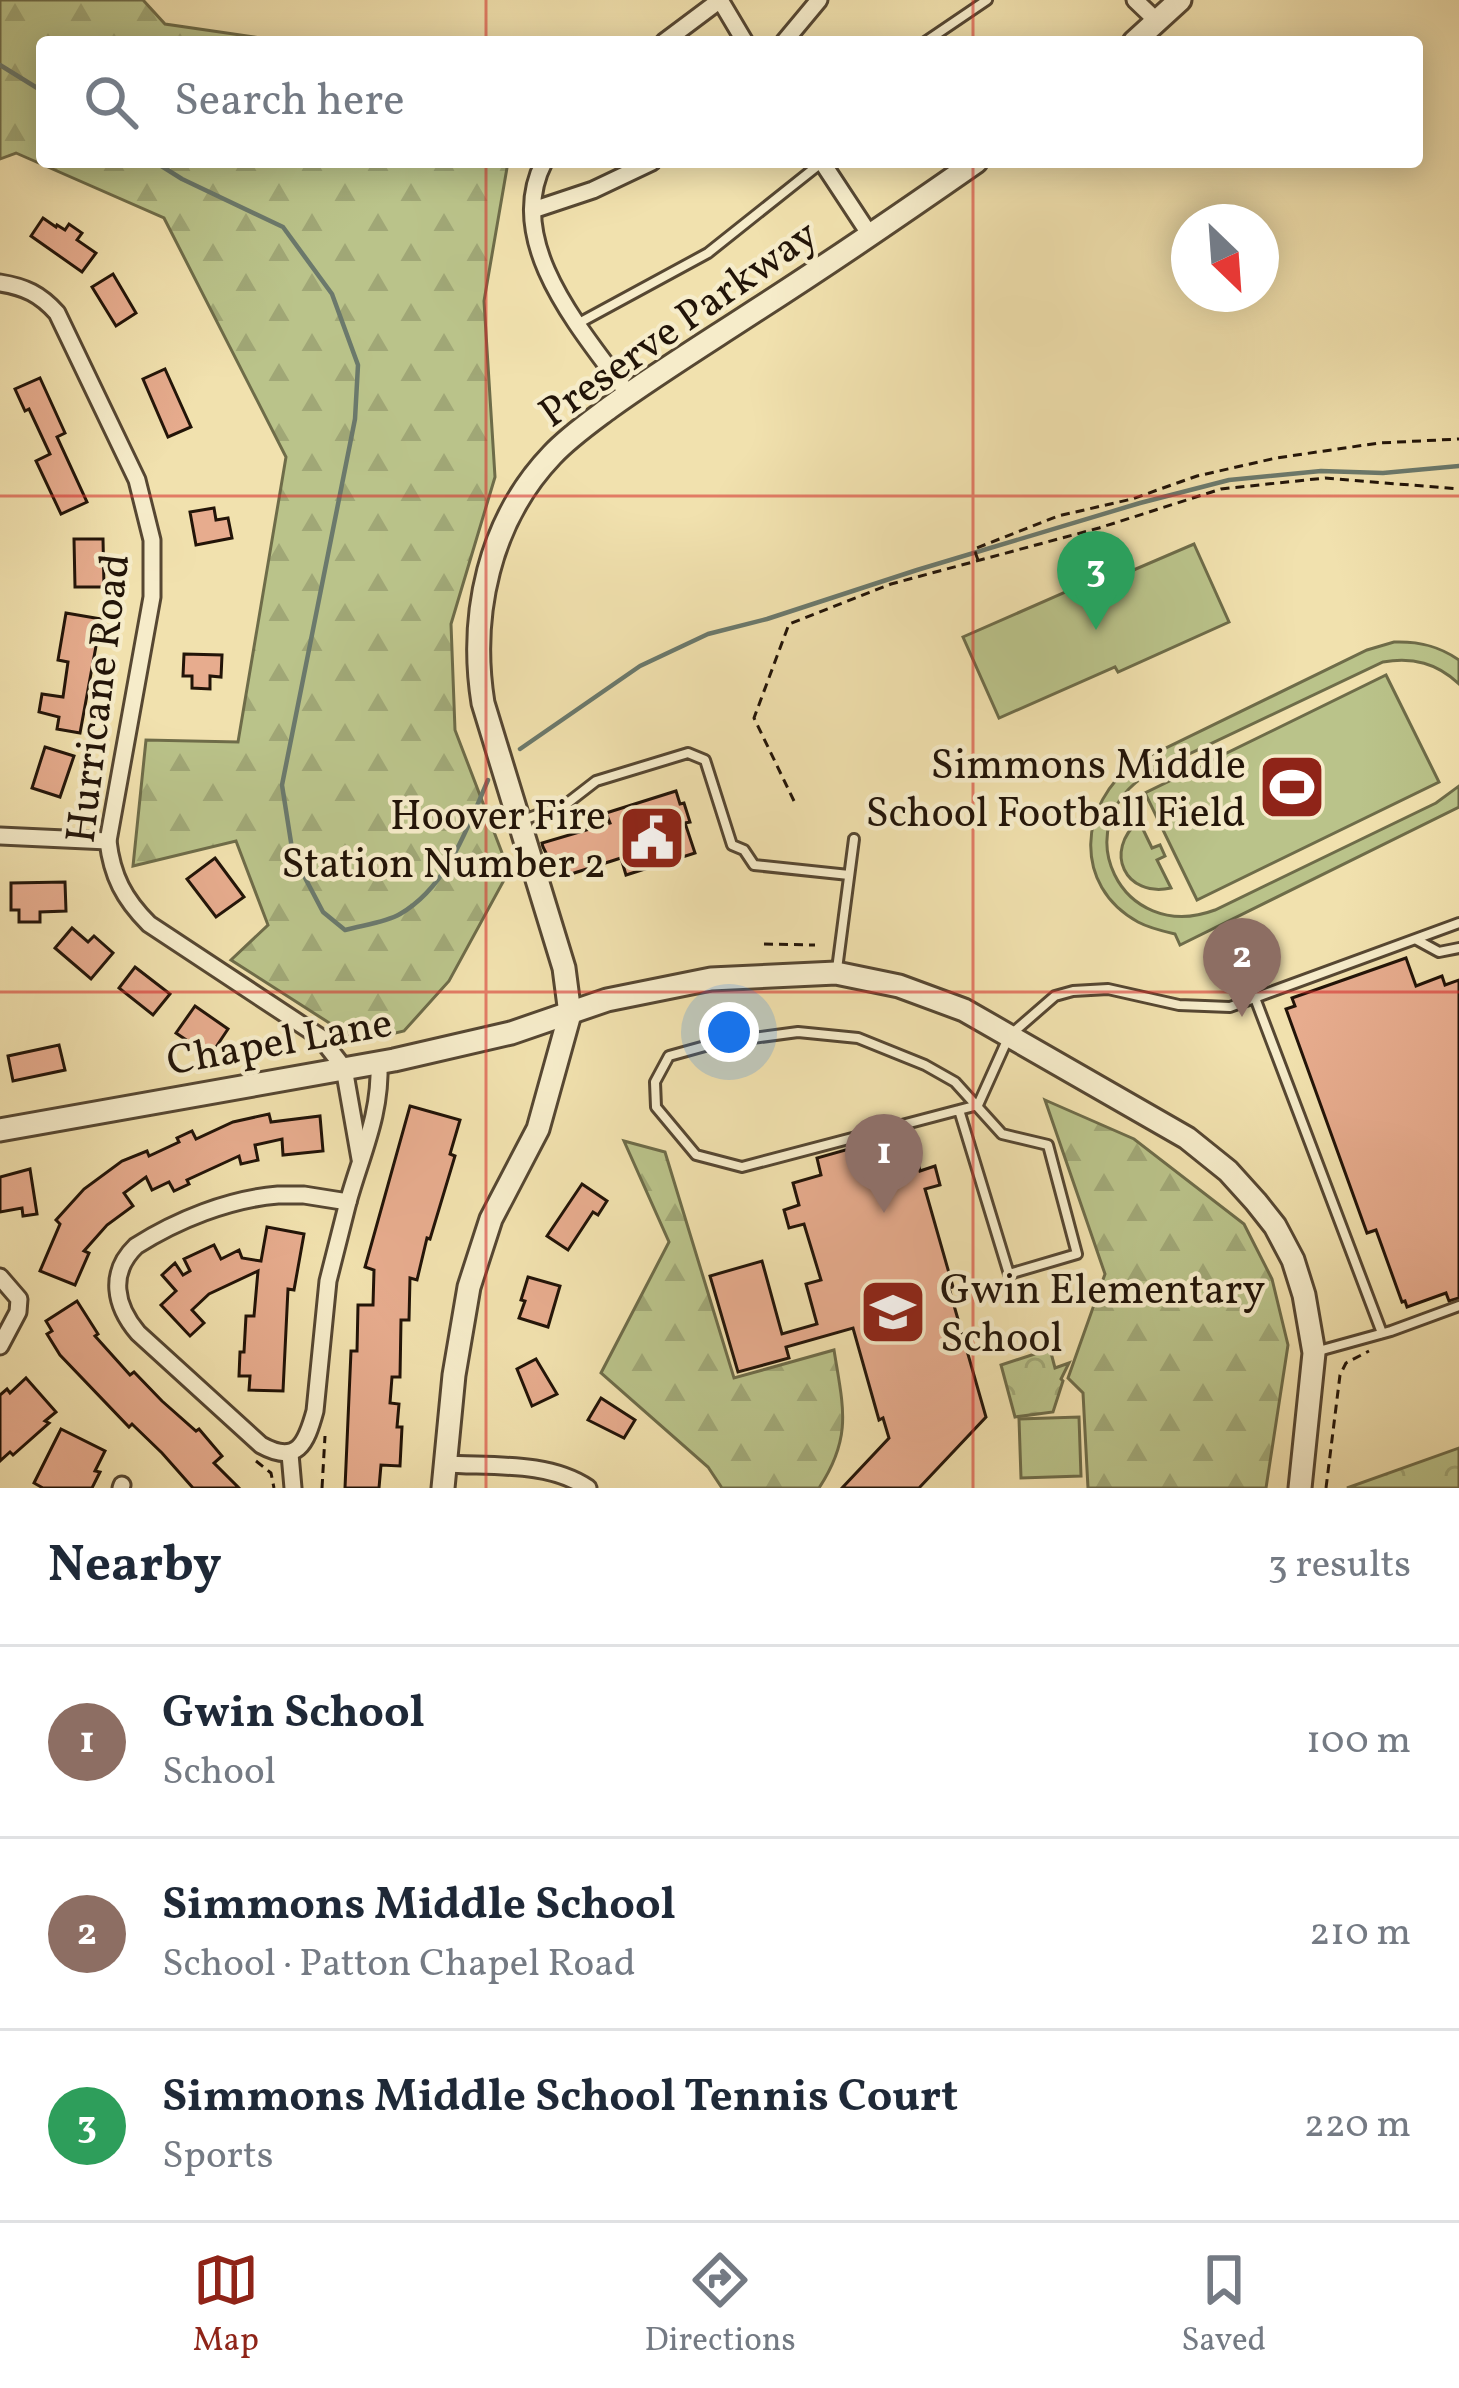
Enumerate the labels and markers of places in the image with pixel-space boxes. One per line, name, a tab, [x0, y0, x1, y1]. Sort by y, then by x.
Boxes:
pin: 3	[1057, 531, 1135, 630]
place label: Simmons Middle School Football Field	[865, 738, 1246, 845]
sports icon: Simmons Middle School Football Field	[1257, 752, 1327, 822]
place label: Hoover Fire Station Number 2	[281, 789, 606, 896]
public building icon: Hoover Fire Station Number 2	[617, 803, 687, 873]
pin: 2	[1203, 918, 1281, 1017]
pin: 1	[845, 1114, 923, 1213]
place label: Gwin Elementary School	[940, 1263, 1265, 1370]
school or university icon: Gwin Elementary School	[858, 1277, 928, 1347]

